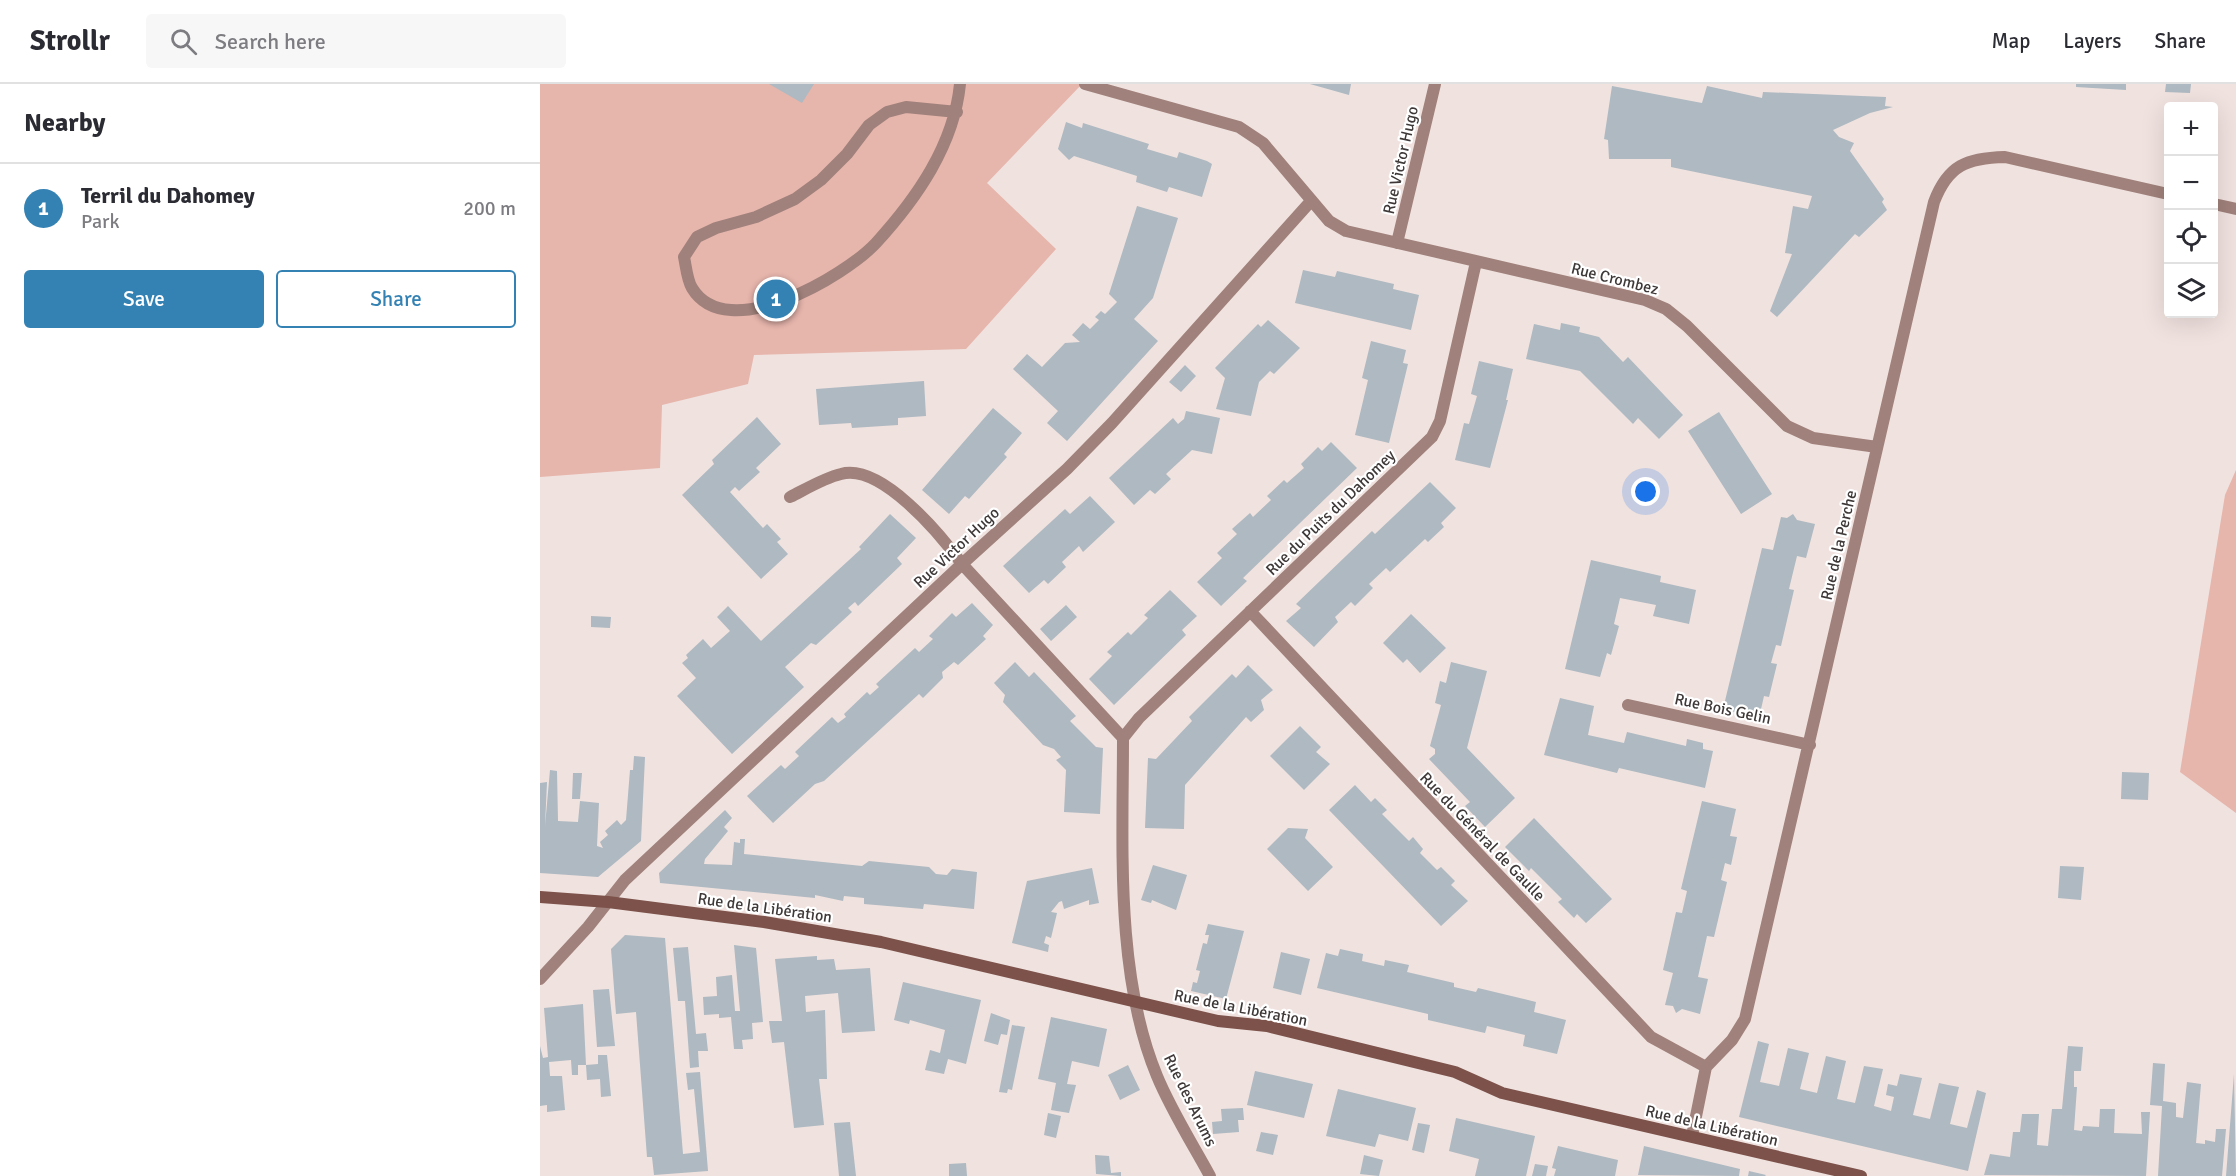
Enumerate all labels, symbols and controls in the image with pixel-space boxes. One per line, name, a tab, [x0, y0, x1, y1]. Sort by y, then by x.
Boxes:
search box	[146, 14, 566, 68]
text: Strollr	[30, 24, 110, 58]
icon: search	[167, 25, 200, 58]
text: Search here	[215, 28, 326, 55]
text: Map	[1992, 28, 2030, 54]
text: Layers	[2063, 28, 2121, 54]
text: Share	[2154, 28, 2206, 54]
map controls	[2164, 102, 2218, 318]
button: +	[2164, 102, 2218, 156]
street label: Rue Victor Hugo	[1379, 104, 1423, 216]
text: Nearby	[24, 107, 105, 139]
button: −	[2164, 156, 2218, 210]
text: Terril du Dahomey	[81, 182, 255, 209]
text: 1	[38, 196, 49, 221]
text: 200 m	[463, 196, 516, 221]
text: Park	[81, 209, 119, 234]
button: locate	[2164, 210, 2218, 264]
street label: Rue Crombez	[1569, 258, 1661, 299]
button: layers	[2164, 264, 2218, 318]
button: Save	[24, 270, 264, 328]
button: Share	[276, 270, 516, 328]
pin: 1	[756, 276, 796, 322]
street label: Rue du Puits du Dahomey	[1262, 445, 1400, 580]
your location	[1631, 477, 1660, 506]
street label: Rue de la Perche	[1817, 488, 1861, 602]
street label: Rue Victor Hugo	[910, 503, 1004, 593]
street label: Rue Bois Gelin	[1673, 689, 1773, 729]
street label: Rue du Général de Gaulle	[1415, 768, 1549, 905]
street label: Rue de la Libération	[696, 889, 833, 927]
street label: Rue de la Libération	[1172, 985, 1309, 1031]
street label: Rue des Arums	[1159, 1051, 1221, 1150]
street label: Rue de la Libération	[1643, 1101, 1780, 1151]

